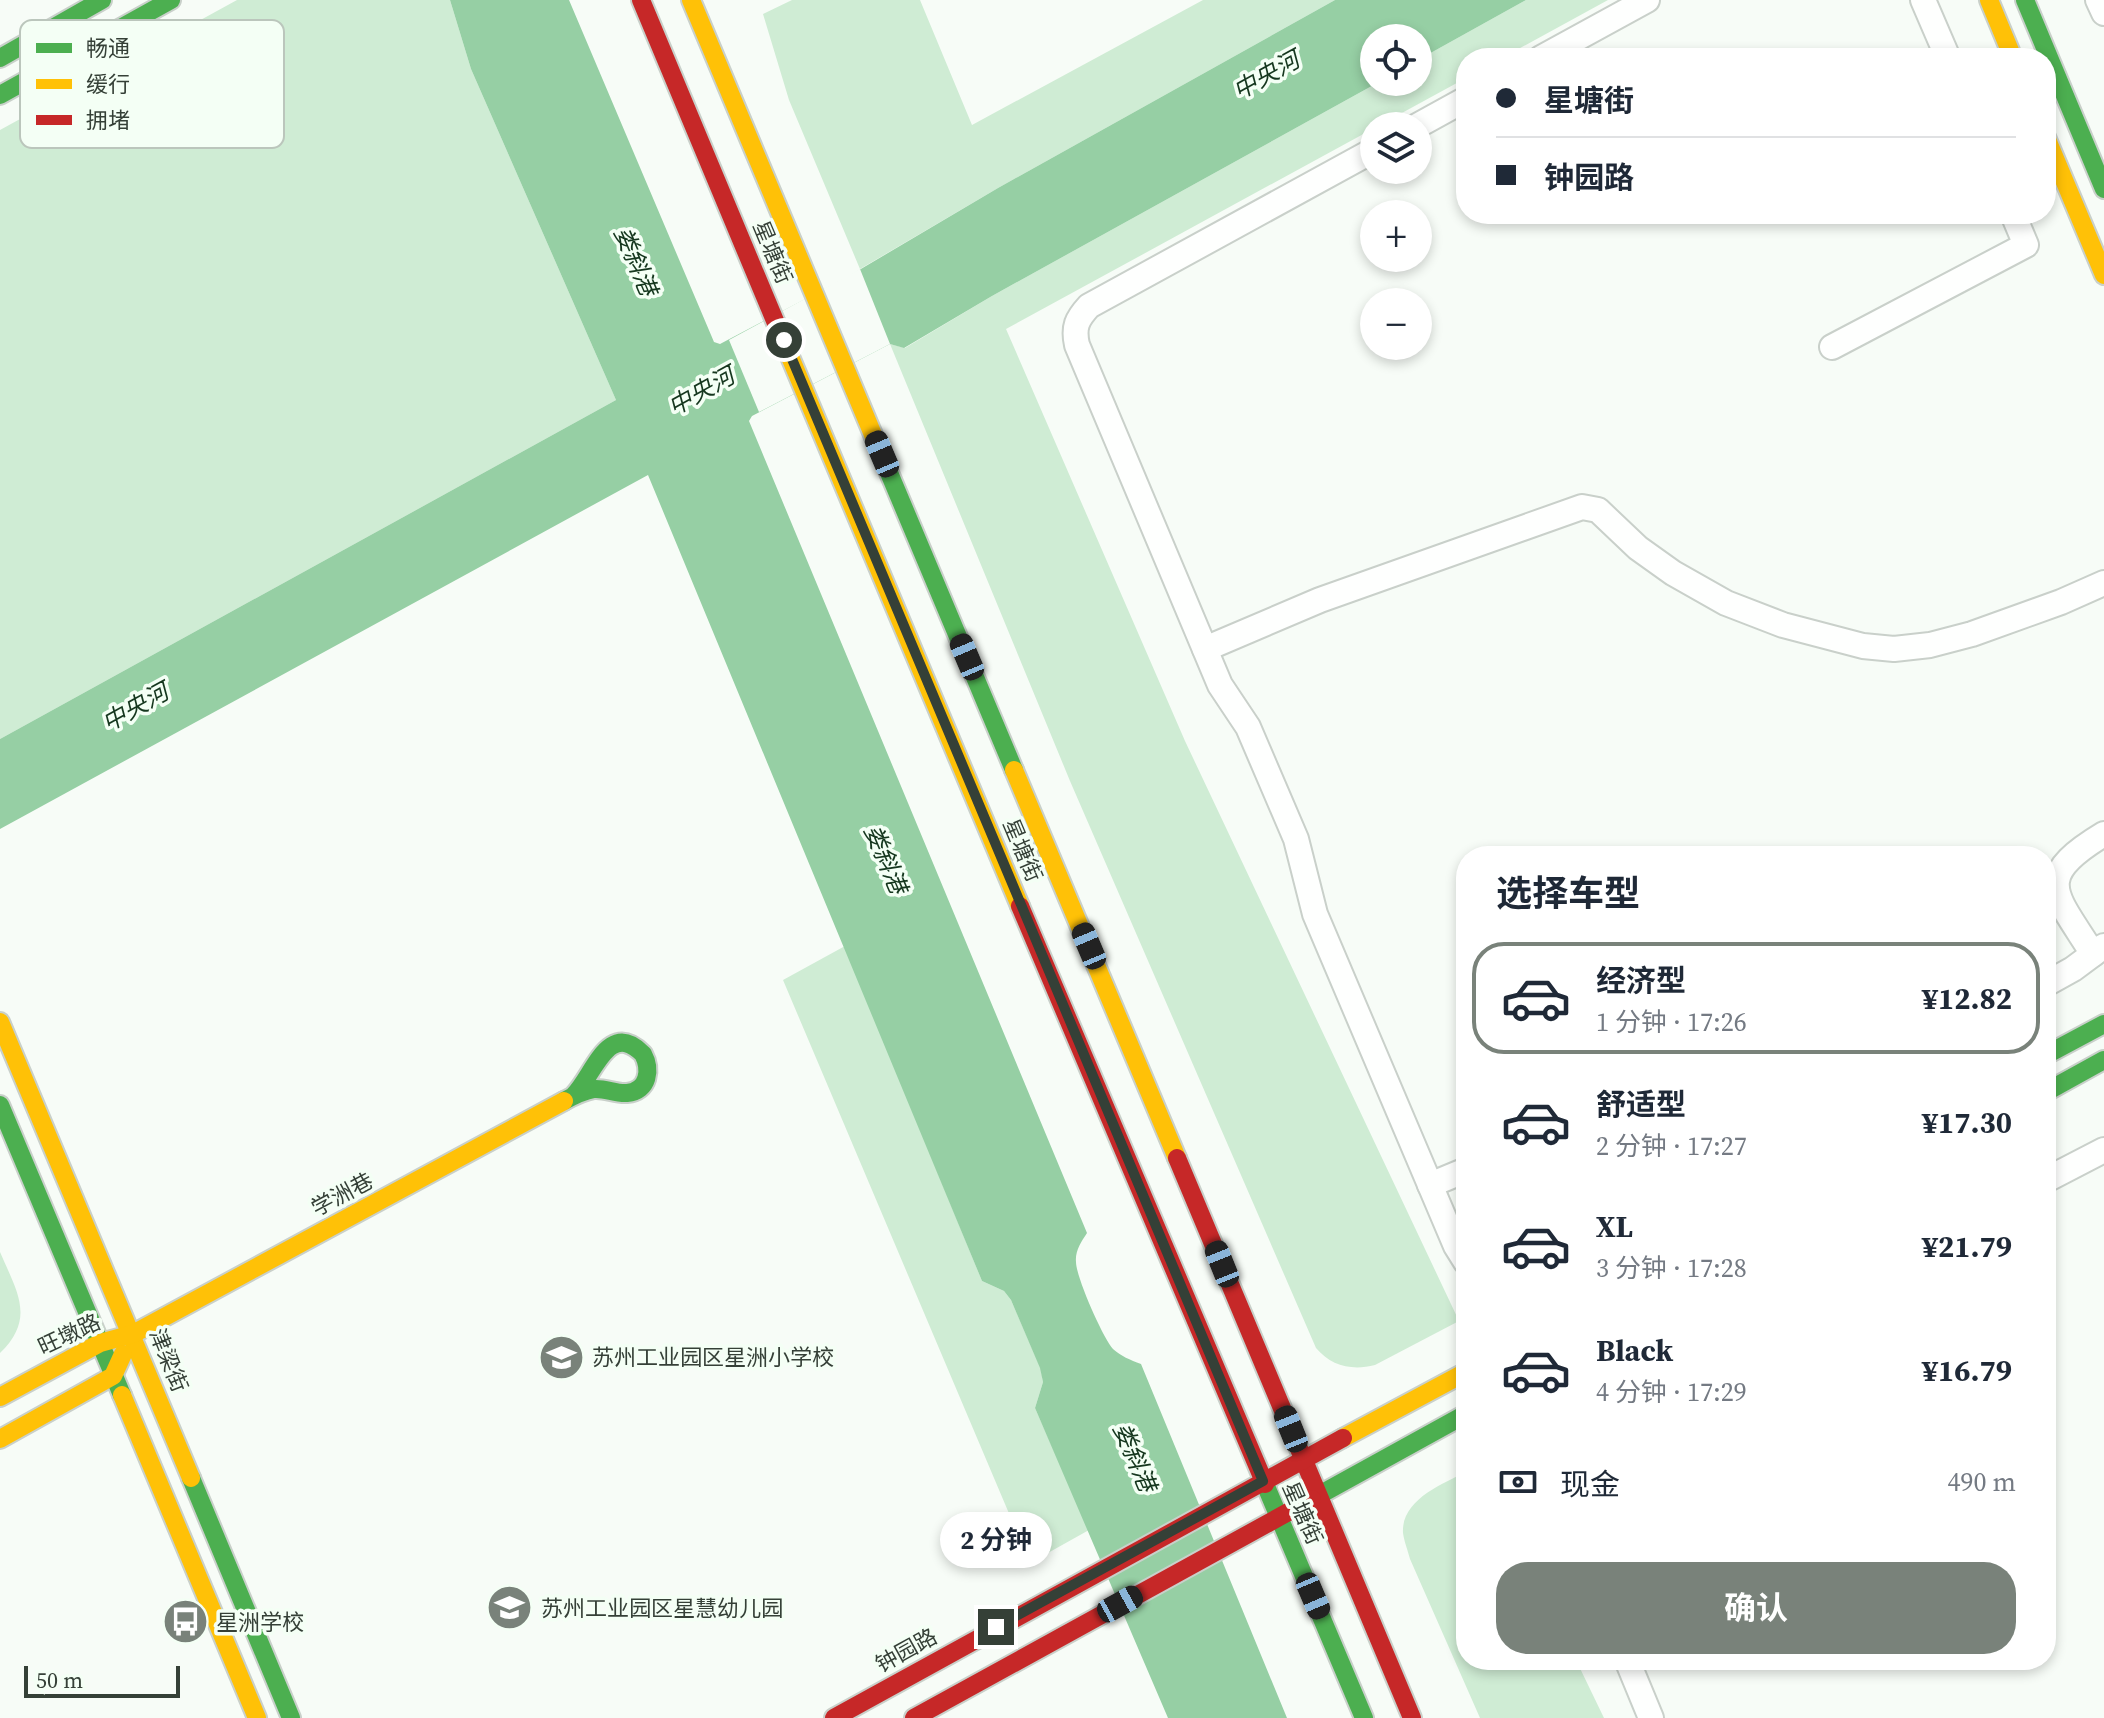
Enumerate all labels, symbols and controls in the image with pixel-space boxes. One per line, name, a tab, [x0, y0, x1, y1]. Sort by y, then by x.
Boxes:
legend	[20, 20, 284, 148]
map controls	[1360, 24, 1432, 360]
button: locate	[1360, 24, 1432, 96]
text: 畅通	[86, 33, 130, 63]
water label: 中央河	[1227, 41, 1309, 107]
text: 缓行	[86, 69, 130, 99]
text: 星塘街	[1544, 80, 1634, 121]
text: 拥堵	[86, 105, 130, 135]
button: layers	[1360, 112, 1432, 184]
text: 钟园路	[1544, 157, 1634, 198]
button: +	[1360, 200, 1432, 272]
street label: 星塘街	[746, 216, 800, 288]
water label: 娄斜港	[607, 221, 666, 303]
button: −	[1360, 288, 1432, 360]
route start	[766, 322, 802, 358]
water label: 中央河	[662, 357, 744, 423]
car	[862, 427, 902, 481]
car	[947, 630, 987, 684]
water label: 中央河	[96, 673, 178, 739]
street label: 星塘街	[996, 814, 1050, 886]
water label: 娄斜港	[857, 819, 916, 901]
text: 选择车型	[1496, 869, 1640, 918]
car	[1069, 919, 1109, 973]
text: 经济型	[1596, 960, 1686, 1001]
icon: car	[1500, 962, 1572, 1034]
text: ¥12.82	[1922, 978, 2012, 1019]
text: 1 分钟 · 17:26	[1596, 1004, 1747, 1040]
text: 舒适型	[1596, 1084, 1686, 1125]
icon: car	[1500, 1086, 1572, 1158]
text: ¥17.30	[1922, 1102, 2012, 1143]
text: 2 分钟 · 17:27	[1596, 1128, 1747, 1164]
street label: 学洲巷	[306, 1165, 378, 1223]
text: XL	[1596, 1206, 1633, 1247]
icon: car	[1500, 1210, 1572, 1282]
text: ¥21.79	[1922, 1226, 2012, 1267]
car	[1202, 1237, 1242, 1291]
text: 3 分钟 · 17:28	[1596, 1250, 1747, 1286]
street label: 旺墩路	[33, 1306, 105, 1362]
street label: 津梁街	[143, 1324, 195, 1396]
text: Black	[1596, 1330, 1673, 1371]
school or university icon: 苏州工业园区星洲小学校	[537, 1333, 585, 1381]
icon: car	[1500, 1334, 1572, 1406]
place label: 苏州工业园区星洲小学校	[592, 1342, 834, 1372]
text: ¥16.79	[1922, 1350, 2012, 1391]
text: 4 分钟 · 17:29	[1596, 1374, 1747, 1410]
car	[1271, 1402, 1311, 1456]
water label: 娄斜港	[1106, 1417, 1165, 1499]
icon: cash	[1496, 1460, 1540, 1504]
text: 现金	[1560, 1464, 1620, 1505]
text: 490 m	[1948, 1464, 2016, 1500]
street label: 星塘街	[1276, 1477, 1330, 1549]
callout: 2 分钟	[940, 1511, 1052, 1567]
text: 2 分钟	[960, 1522, 1032, 1558]
button: 确认	[1496, 1562, 2016, 1654]
car	[1293, 1569, 1333, 1623]
car	[1093, 1582, 1147, 1626]
school or university icon: 苏州工业园区星慧幼儿园	[486, 1584, 534, 1632]
place label: 苏州工业园区星慧幼儿园	[541, 1593, 783, 1623]
bus stop icon: 星洲学校	[161, 1598, 209, 1646]
place label: 星洲学校	[216, 1607, 304, 1637]
route end	[978, 1609, 1014, 1645]
street label: 钟园路	[870, 1621, 942, 1679]
scale bar	[24, 1662, 180, 1698]
text: 50 m	[36, 1665, 83, 1695]

